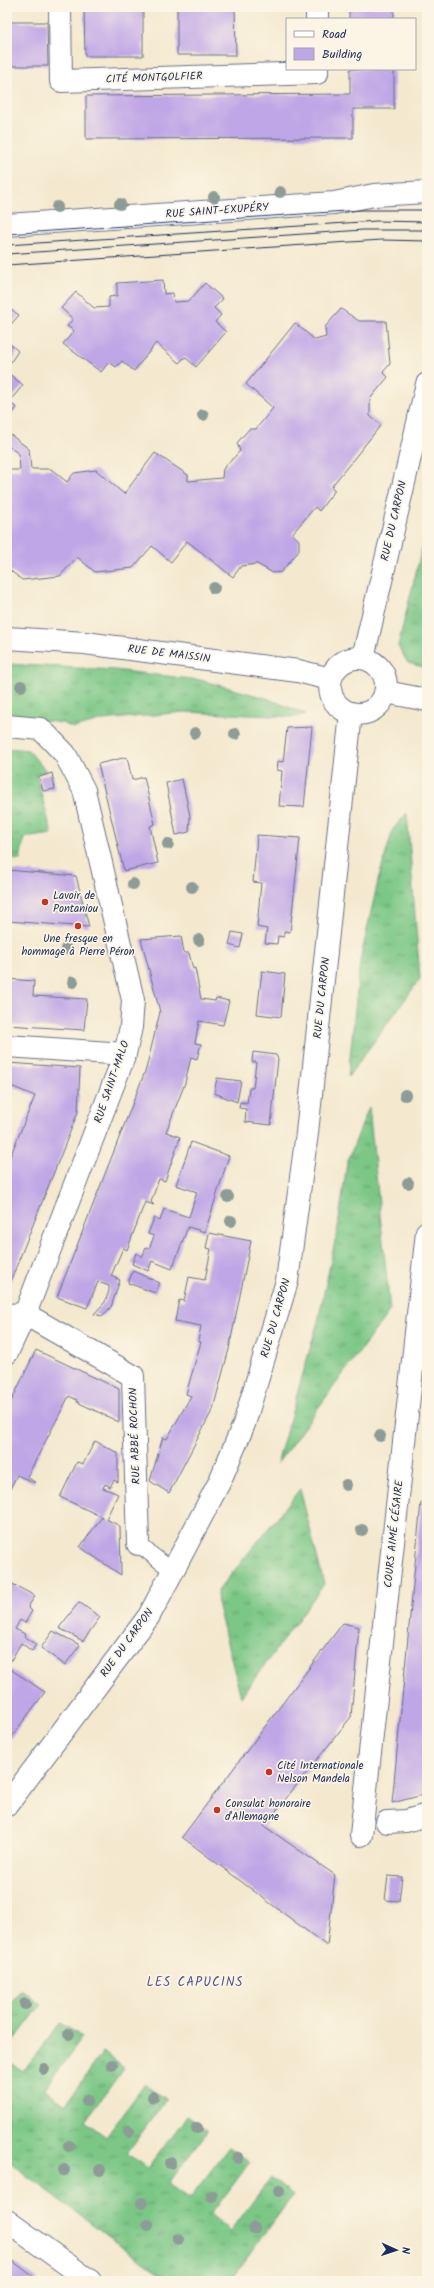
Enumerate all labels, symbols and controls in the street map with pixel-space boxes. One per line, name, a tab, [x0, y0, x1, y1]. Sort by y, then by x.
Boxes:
legend	[286, 18, 416, 70]
text: Road	[322, 25, 347, 44]
text: Building	[322, 45, 362, 64]
street label: CITÉ MONTGOLFIER	[105, 67, 203, 89]
street label: RUE SAINT-EXUPÉRY	[165, 198, 270, 224]
street label: RUE DU CARPON	[376, 479, 412, 563]
street label: RUE DE MAISSIN	[127, 640, 212, 668]
place label: Lavoir de Pontaniou	[53, 887, 99, 918]
marker: Lavoir de Pontaniou	[40, 897, 50, 907]
marker: Une fresque en hommage à Pierre Péron	[73, 921, 83, 931]
place label: Une fresque en hommage à Pierre Péron	[21, 930, 135, 961]
street label: RUE DU CARPON	[309, 956, 335, 1040]
street label: RUE SAINT-MALO	[89, 1038, 135, 1126]
street label: RUE DU CARPON	[256, 1276, 296, 1360]
street label: RUE ABBÉ ROCHON	[124, 1387, 146, 1485]
street label: COURS AIMÉ CÉSAIRE	[379, 1479, 409, 1589]
street label: RUE DU CARPON	[96, 1604, 159, 1681]
place label: Cité Internationale Nelson Mandela	[277, 1757, 363, 1788]
marker: Cité Internationale Nelson Mandela	[264, 1767, 274, 1777]
place label: Consulat honoraire d'Allemagne	[225, 1795, 311, 1826]
marker: Consulat honoraire d'Allemagne	[212, 1805, 222, 1815]
district label: LES CAPUCINS	[147, 1972, 243, 1993]
north arrow	[376, 2230, 416, 2270]
text: N	[396, 2247, 414, 2254]

